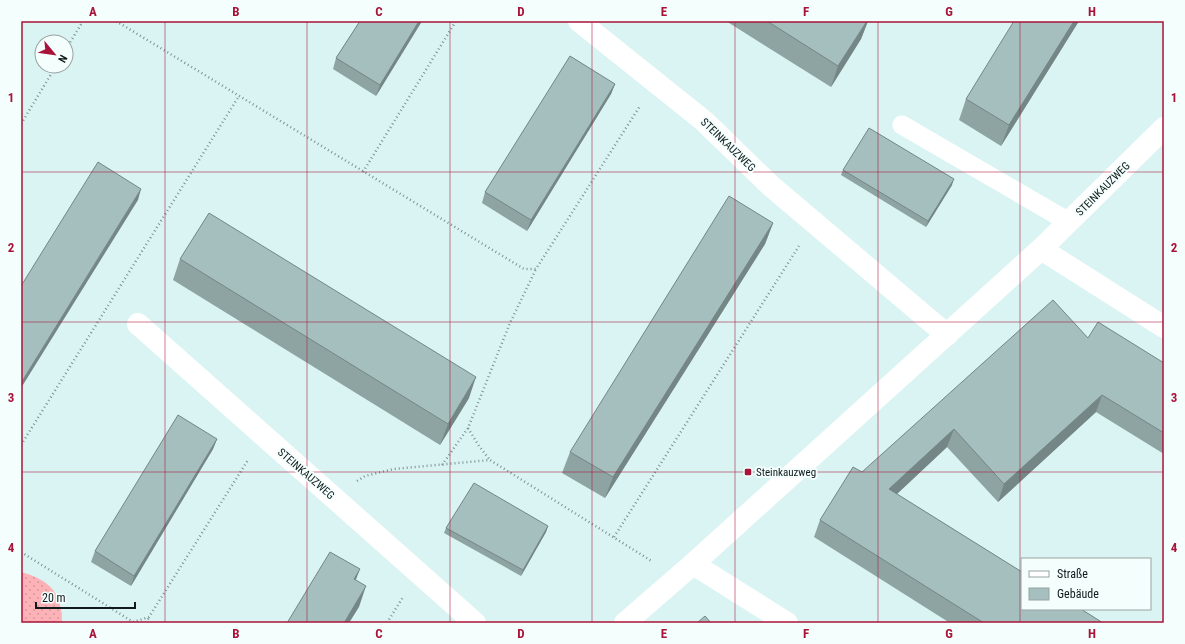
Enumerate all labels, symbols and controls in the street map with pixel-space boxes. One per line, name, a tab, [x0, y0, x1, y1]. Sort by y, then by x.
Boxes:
text: A	[89, 4, 97, 19]
text: B	[232, 4, 240, 19]
text: C	[375, 4, 383, 19]
text: D	[517, 4, 525, 19]
text: E	[661, 4, 668, 19]
text: F	[803, 4, 809, 19]
text: G	[945, 4, 953, 19]
text: H	[1088, 4, 1096, 19]
north arrow	[34, 34, 74, 74]
text: N	[55, 53, 70, 65]
text: 1	[8, 90, 14, 105]
text: 1	[1171, 90, 1177, 105]
street label: STEINKAUZWEG	[698, 116, 758, 174]
street label: STEINKAUZWEG	[1073, 159, 1133, 219]
text: 2	[8, 240, 15, 255]
text: 2	[1171, 240, 1178, 255]
text: 3	[8, 390, 14, 405]
text: 3	[1171, 390, 1177, 405]
street label: STEINKAUZWEG	[275, 446, 337, 502]
place label: Steinkauzweg	[756, 466, 816, 479]
marker: Steinkauzweg	[743, 467, 753, 477]
text: 4	[8, 540, 15, 555]
text: 4	[1171, 540, 1178, 555]
legend	[1021, 558, 1151, 610]
text: Straße	[1057, 567, 1088, 581]
scale bar	[36, 584, 135, 610]
text: Gebäude	[1057, 587, 1099, 601]
text: 20 m	[42, 591, 66, 605]
text: A	[89, 626, 97, 641]
text: B	[232, 626, 240, 641]
text: C	[375, 626, 383, 641]
text: D	[517, 626, 525, 641]
text: E	[661, 626, 668, 641]
text: F	[803, 626, 809, 641]
text: G	[945, 626, 953, 641]
text: H	[1088, 626, 1096, 641]

